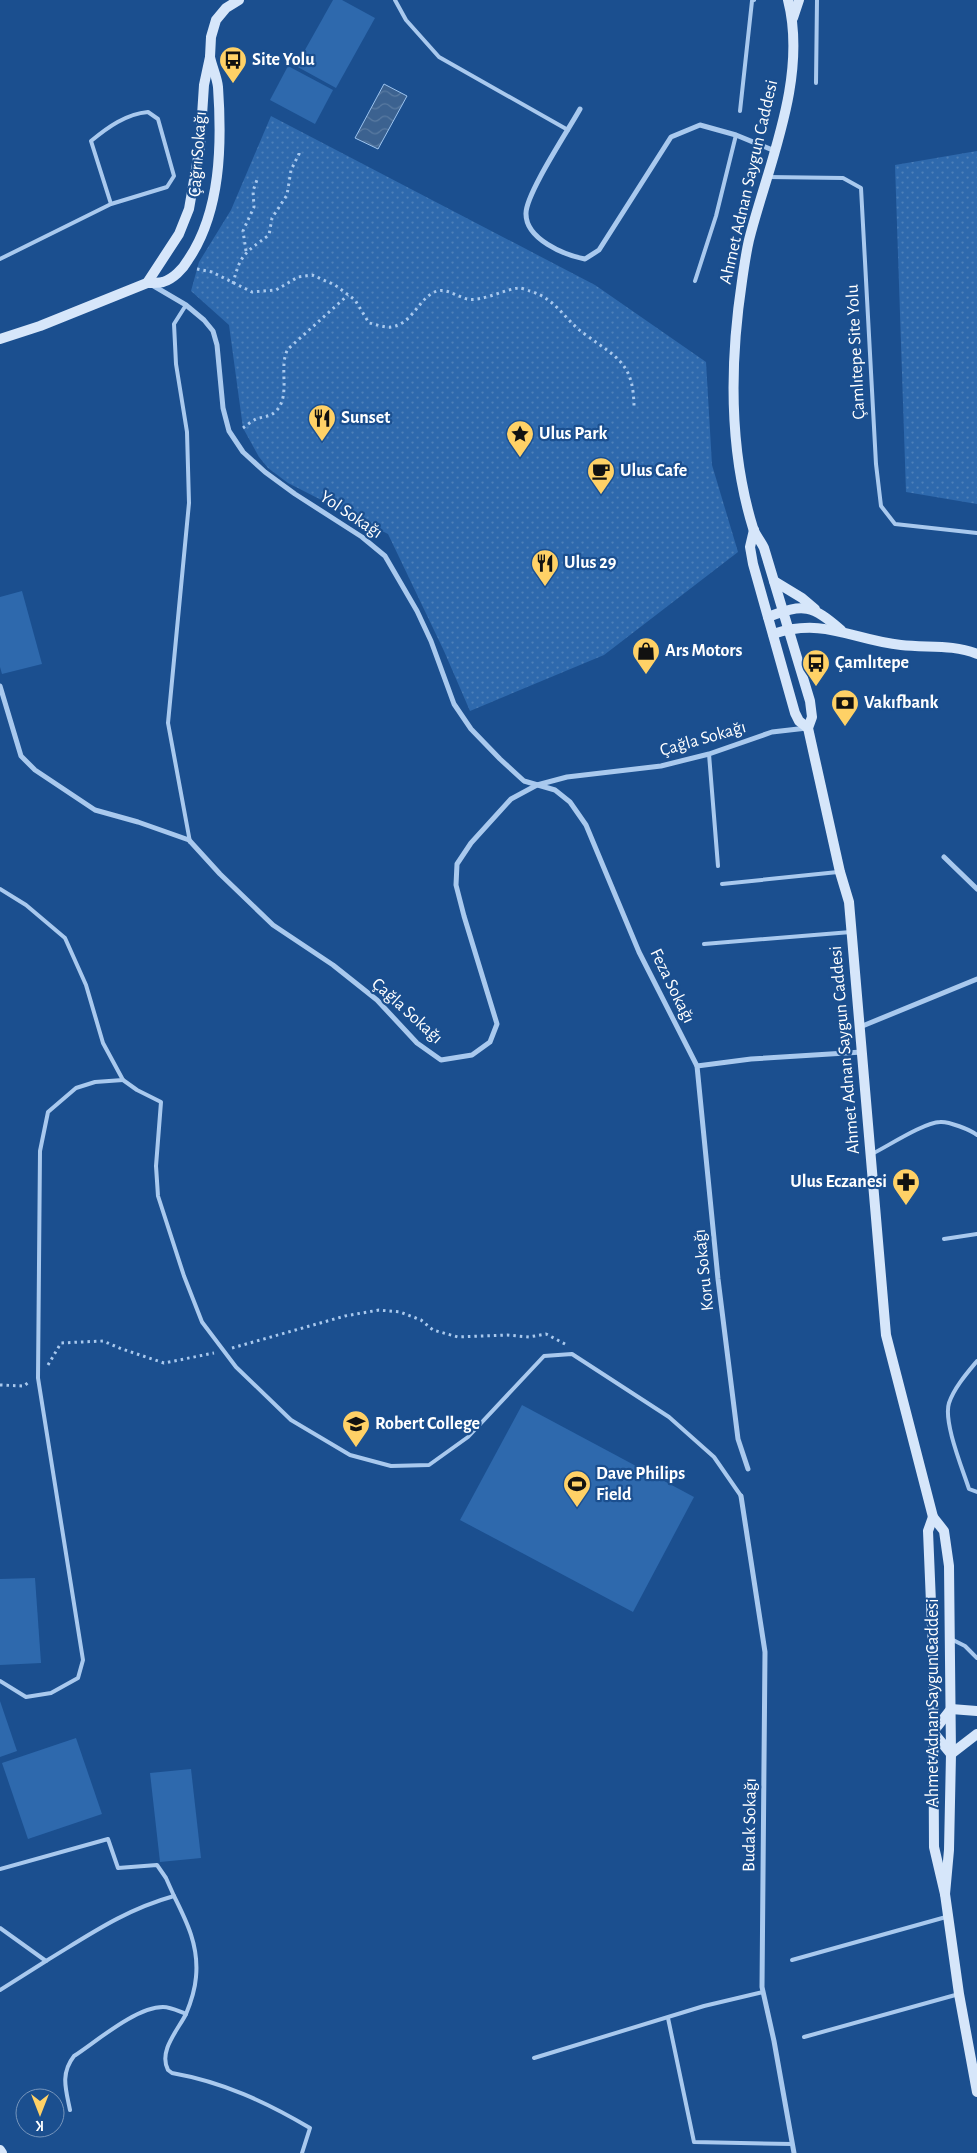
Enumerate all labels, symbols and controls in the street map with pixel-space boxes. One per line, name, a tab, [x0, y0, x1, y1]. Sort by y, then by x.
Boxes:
bus stop icon: Site Yolu	[218, 45, 248, 84]
place label: Site Yolu	[252, 51, 315, 69]
street label: Ahmet Adnan Saygun Caddesi	[717, 78, 781, 286]
street label: Çağrı Sokağı	[186, 111, 210, 197]
street label: Çamlıtepe Site Yolu	[843, 284, 869, 420]
restaurant icon: Sunset	[307, 403, 337, 442]
place label: Sunset	[341, 409, 390, 427]
place icon: Ulus Park	[505, 419, 535, 458]
place label: Ulus Park	[539, 425, 607, 443]
cafe icon: Ulus Cafe	[586, 456, 616, 495]
place label: Ulus Cafe	[620, 462, 687, 480]
street label: Yol Sokağı	[317, 488, 385, 542]
restaurant icon: Ulus 29	[530, 548, 560, 587]
place label: Ulus 29	[564, 554, 617, 572]
shop icon: Ars Motors	[631, 636, 661, 675]
place label: Ars Motors	[665, 642, 743, 660]
bus stop icon: Çamlıtepe	[801, 648, 831, 687]
place label: Çamlıtepe	[835, 654, 909, 672]
bank icon: Vakıfbank	[830, 688, 860, 727]
place label: Vakıfbank	[864, 694, 939, 712]
street label: Çağla Sokağı	[658, 718, 748, 760]
street label: Ahmet Adnan Saygun Caddesi	[827, 945, 863, 1155]
street label: Feza Sokağı	[646, 946, 698, 1026]
street label: Çağla Sokağı	[368, 975, 446, 1047]
pharmacy icon: Ulus Eczanesi	[891, 1167, 921, 1206]
place label: Ulus Eczanesi	[790, 1173, 887, 1191]
street label: Koru Sokağı	[691, 1228, 717, 1312]
school or university icon: Robert College	[341, 1409, 371, 1448]
place label: Robert College	[375, 1415, 480, 1433]
place label: Dave Philips Field	[596, 1465, 685, 1504]
sports icon: Dave Philips Field	[562, 1469, 592, 1508]
street label: Ahmet Adnan Saygun Caddesi	[924, 1598, 942, 1808]
street label: Budak Sokağı	[740, 1778, 760, 1872]
north arrow	[15, 2088, 65, 2138]
text: K	[35, 2118, 44, 2132]

